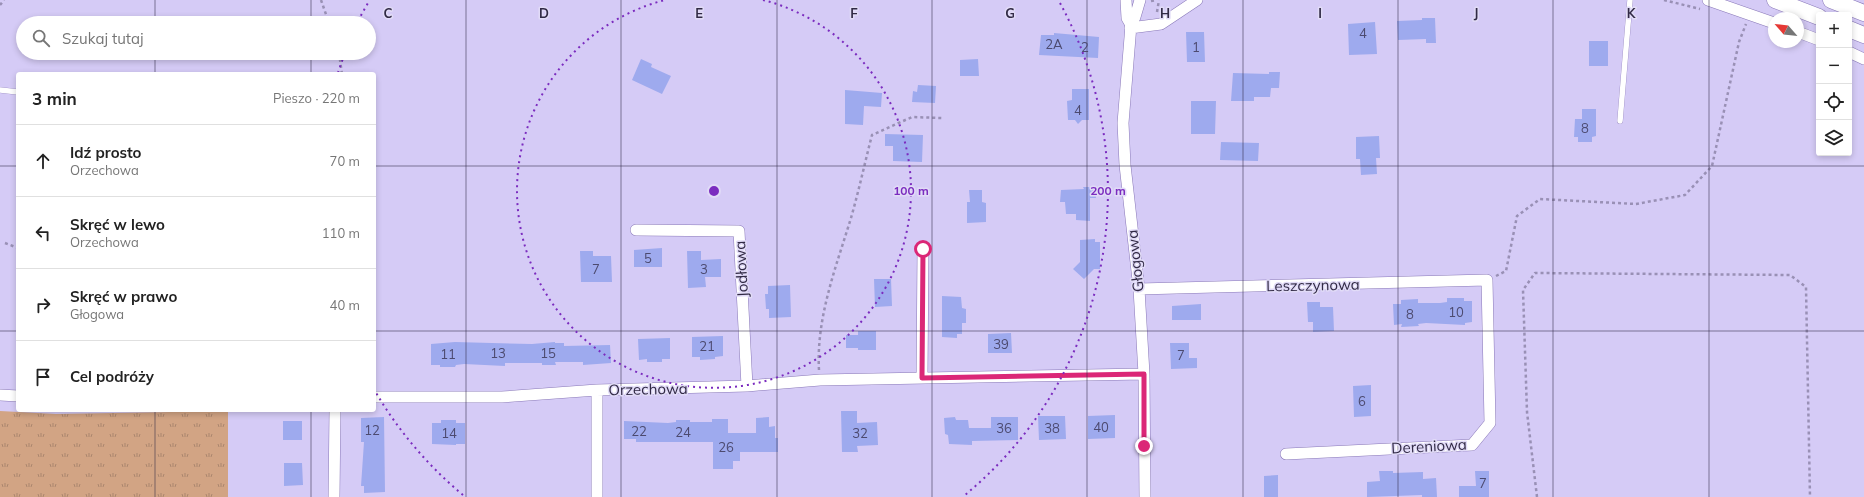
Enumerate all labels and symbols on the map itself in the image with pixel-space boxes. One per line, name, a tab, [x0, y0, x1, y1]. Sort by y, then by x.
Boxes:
text: C	[384, 5, 393, 21]
text: D	[539, 5, 549, 21]
text: E	[695, 5, 703, 21]
text: F	[850, 5, 858, 21]
text: G	[1005, 5, 1015, 21]
text: H	[1160, 5, 1170, 21]
text: I	[1318, 5, 1322, 21]
text: J	[1474, 5, 1478, 21]
text: K	[1627, 5, 1637, 21]
north arrow	[1768, 12, 1804, 48]
house number: 4	[1359, 25, 1367, 41]
house number: 2A	[1045, 36, 1063, 52]
house number: 2	[1081, 39, 1089, 55]
house number: 1	[1192, 39, 1200, 55]
house number: 4	[1074, 102, 1082, 118]
house number: 8	[1581, 120, 1589, 136]
text: 100 m	[893, 183, 929, 198]
text: 200 m	[1090, 183, 1126, 198]
centre of rings	[707, 184, 721, 198]
street label: Głogowa	[1122, 229, 1148, 293]
street label: Jodłowa	[730, 240, 752, 298]
route start	[914, 240, 932, 258]
house number: 5	[644, 250, 652, 266]
house number: 7	[592, 261, 600, 277]
house number: 3	[700, 261, 708, 277]
street label: Leszczynowa	[1266, 275, 1360, 295]
house number: 10	[1448, 304, 1464, 320]
house number: 8	[1406, 306, 1414, 322]
house number: 39	[993, 336, 1009, 352]
house number: 21	[699, 338, 715, 354]
house number: 13	[490, 345, 506, 361]
house number: 15	[540, 345, 556, 361]
house number: 11	[440, 346, 456, 362]
house number: 7	[1177, 347, 1185, 363]
street label: Orzechowa	[608, 379, 688, 399]
house number: 6	[1358, 393, 1366, 409]
house number: 40	[1093, 419, 1109, 435]
house number: 36	[996, 420, 1012, 436]
house number: 38	[1044, 420, 1060, 436]
house number: 12	[364, 422, 380, 438]
house number: 22	[631, 423, 647, 439]
house number: 24	[675, 424, 691, 440]
house number: 14	[441, 425, 457, 441]
house number: 32	[852, 425, 868, 441]
street label: Dereniowa	[1391, 435, 1467, 457]
route end	[1135, 437, 1153, 455]
house number: 26	[718, 439, 734, 455]
house number: 7	[1479, 475, 1487, 491]

